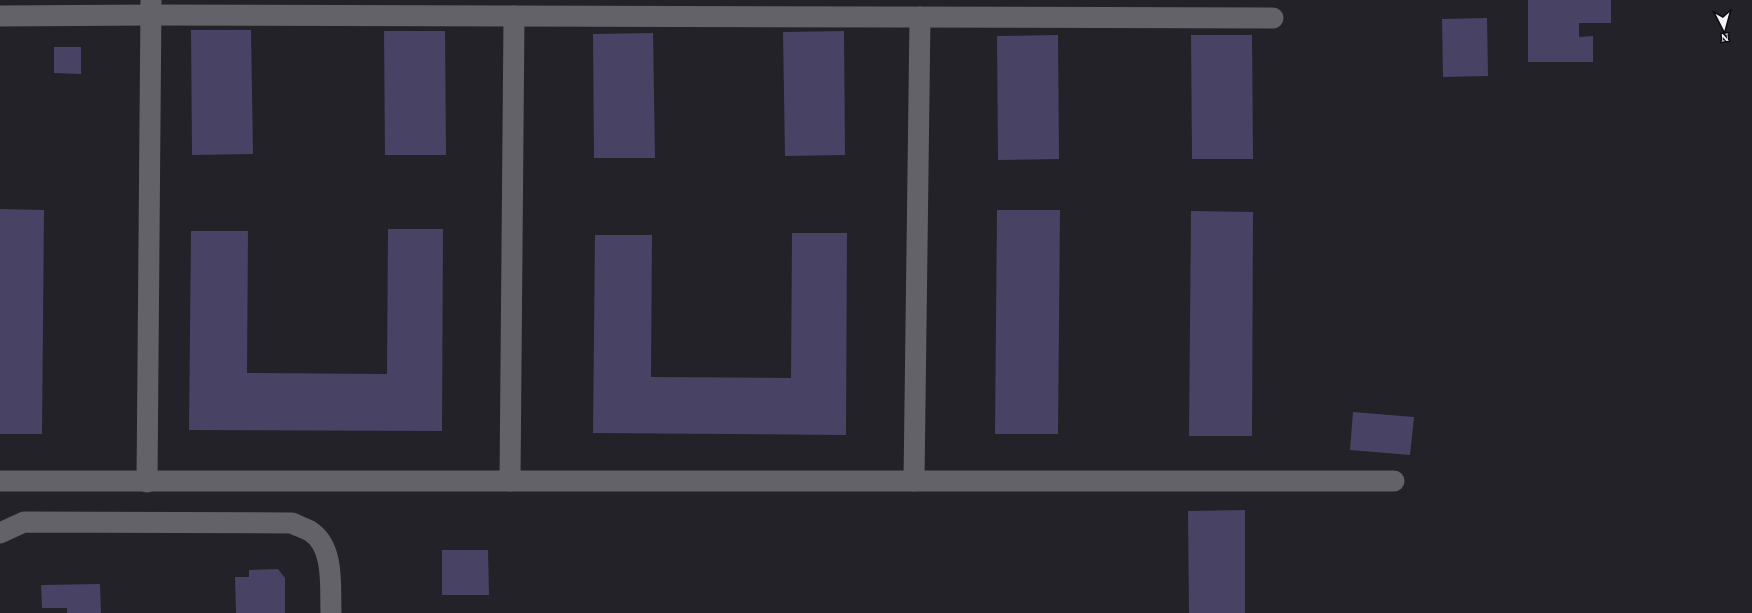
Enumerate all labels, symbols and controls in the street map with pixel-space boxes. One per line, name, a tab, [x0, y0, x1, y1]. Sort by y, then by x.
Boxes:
north arrow	[1704, 8, 1744, 48]
text: N	[1720, 30, 1730, 45]

